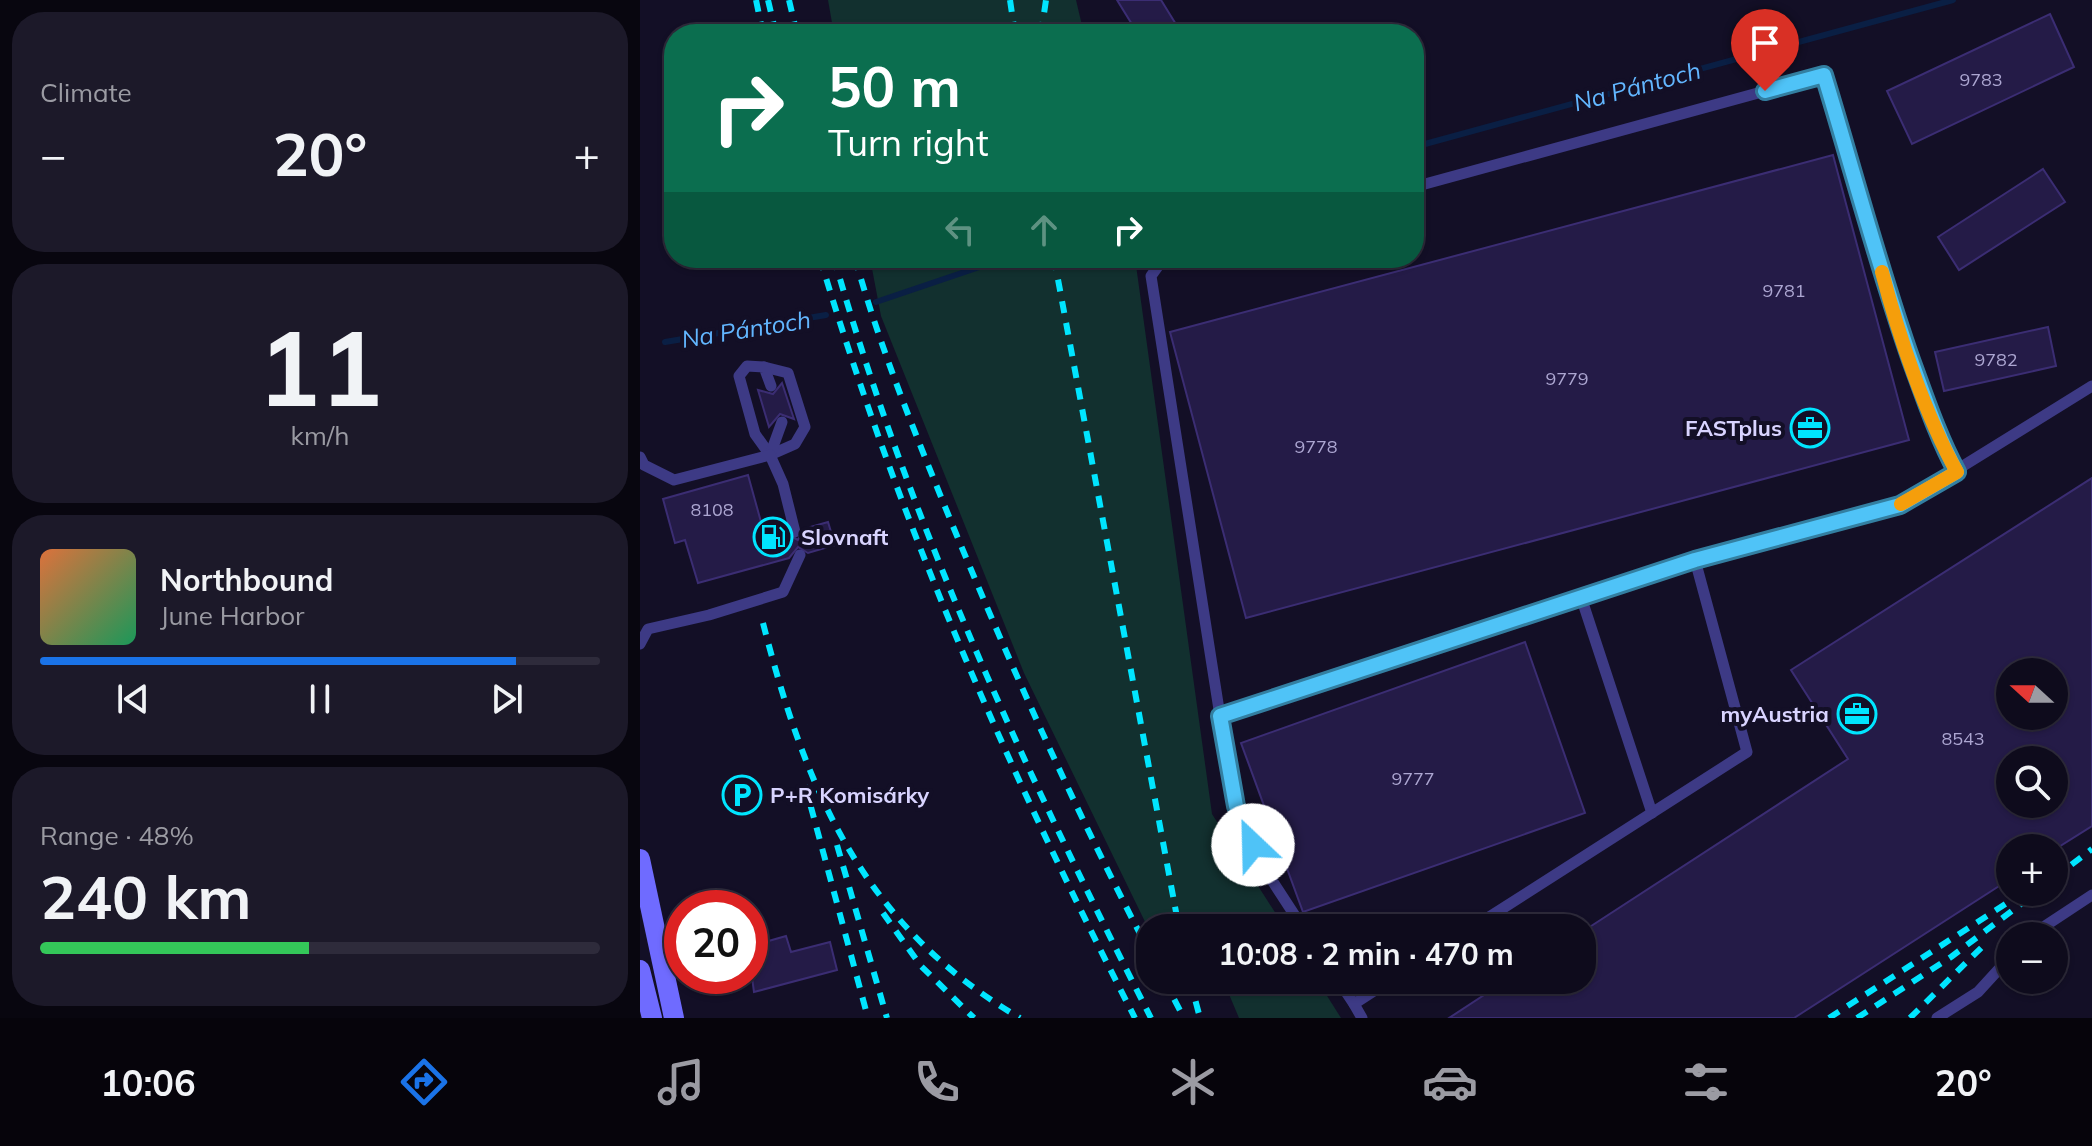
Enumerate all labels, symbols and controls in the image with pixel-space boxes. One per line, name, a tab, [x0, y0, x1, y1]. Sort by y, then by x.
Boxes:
pin	[1731, 9, 1799, 91]
icon: arrive	[1743, 21, 1787, 65]
text: 50 m	[828, 51, 961, 121]
water label: Na Pántoch	[1570, 55, 1704, 117]
icon: right	[696, 56, 800, 160]
house number: 9783	[1959, 68, 2003, 91]
text: Climate	[40, 76, 132, 109]
text: 20°	[273, 116, 367, 191]
text: Turn right	[828, 120, 989, 165]
text: −	[40, 127, 66, 182]
text: +	[574, 127, 600, 182]
icon: left	[938, 208, 982, 252]
icon: ahead	[1022, 208, 1066, 252]
icon: right	[1106, 208, 1150, 252]
house number: 9781	[1762, 279, 1806, 302]
text: 11	[258, 301, 382, 432]
water label: Na Pántoch	[679, 304, 813, 354]
house number: 9782	[1974, 348, 2018, 371]
house number: 9779	[1545, 367, 1589, 390]
office icon: FASTplus	[1789, 407, 1831, 449]
place label: FASTplus	[1685, 414, 1782, 442]
text: km/h	[291, 419, 349, 452]
house number: 9778	[1294, 435, 1338, 458]
house number: 8108	[690, 498, 734, 521]
fuel station icon: Slovnaft	[752, 516, 794, 558]
place label: Slovnaft	[801, 523, 888, 551]
text: Northbound	[160, 561, 333, 599]
text: June Harbor	[160, 599, 305, 632]
north arrow	[1996, 658, 2068, 730]
map controls	[1996, 658, 2068, 994]
icon: previous	[111, 677, 155, 721]
icon: pause	[298, 677, 342, 721]
icon: next	[485, 677, 529, 721]
office icon: myAustria	[1836, 693, 1878, 735]
place label: myAustria	[1720, 700, 1829, 728]
house number: 8543	[1941, 727, 1985, 750]
button: search	[1996, 746, 2068, 818]
house number: 9777	[1391, 767, 1435, 790]
parking icon: P+R Komisárky	[721, 774, 763, 816]
place label: P+R Komisárky	[770, 781, 929, 809]
position arrow	[1211, 803, 1295, 887]
text: Range · 48%	[40, 819, 194, 852]
button: +	[1996, 834, 2068, 906]
text: 240 km	[40, 859, 252, 934]
speed limit sign: 20	[664, 890, 768, 994]
button: −	[1996, 922, 2068, 994]
text: 10:08 · 2 min · 470 m	[1218, 935, 1514, 973]
icon: directions	[396, 1054, 452, 1110]
icon: music	[653, 1054, 709, 1110]
icon: phone	[909, 1054, 965, 1110]
icon: climate	[1165, 1054, 1221, 1110]
icon: car	[1422, 1054, 1478, 1110]
icon: filters	[1678, 1054, 1734, 1110]
text: 10:06	[100, 1060, 196, 1105]
text: 20°	[1935, 1060, 1992, 1105]

